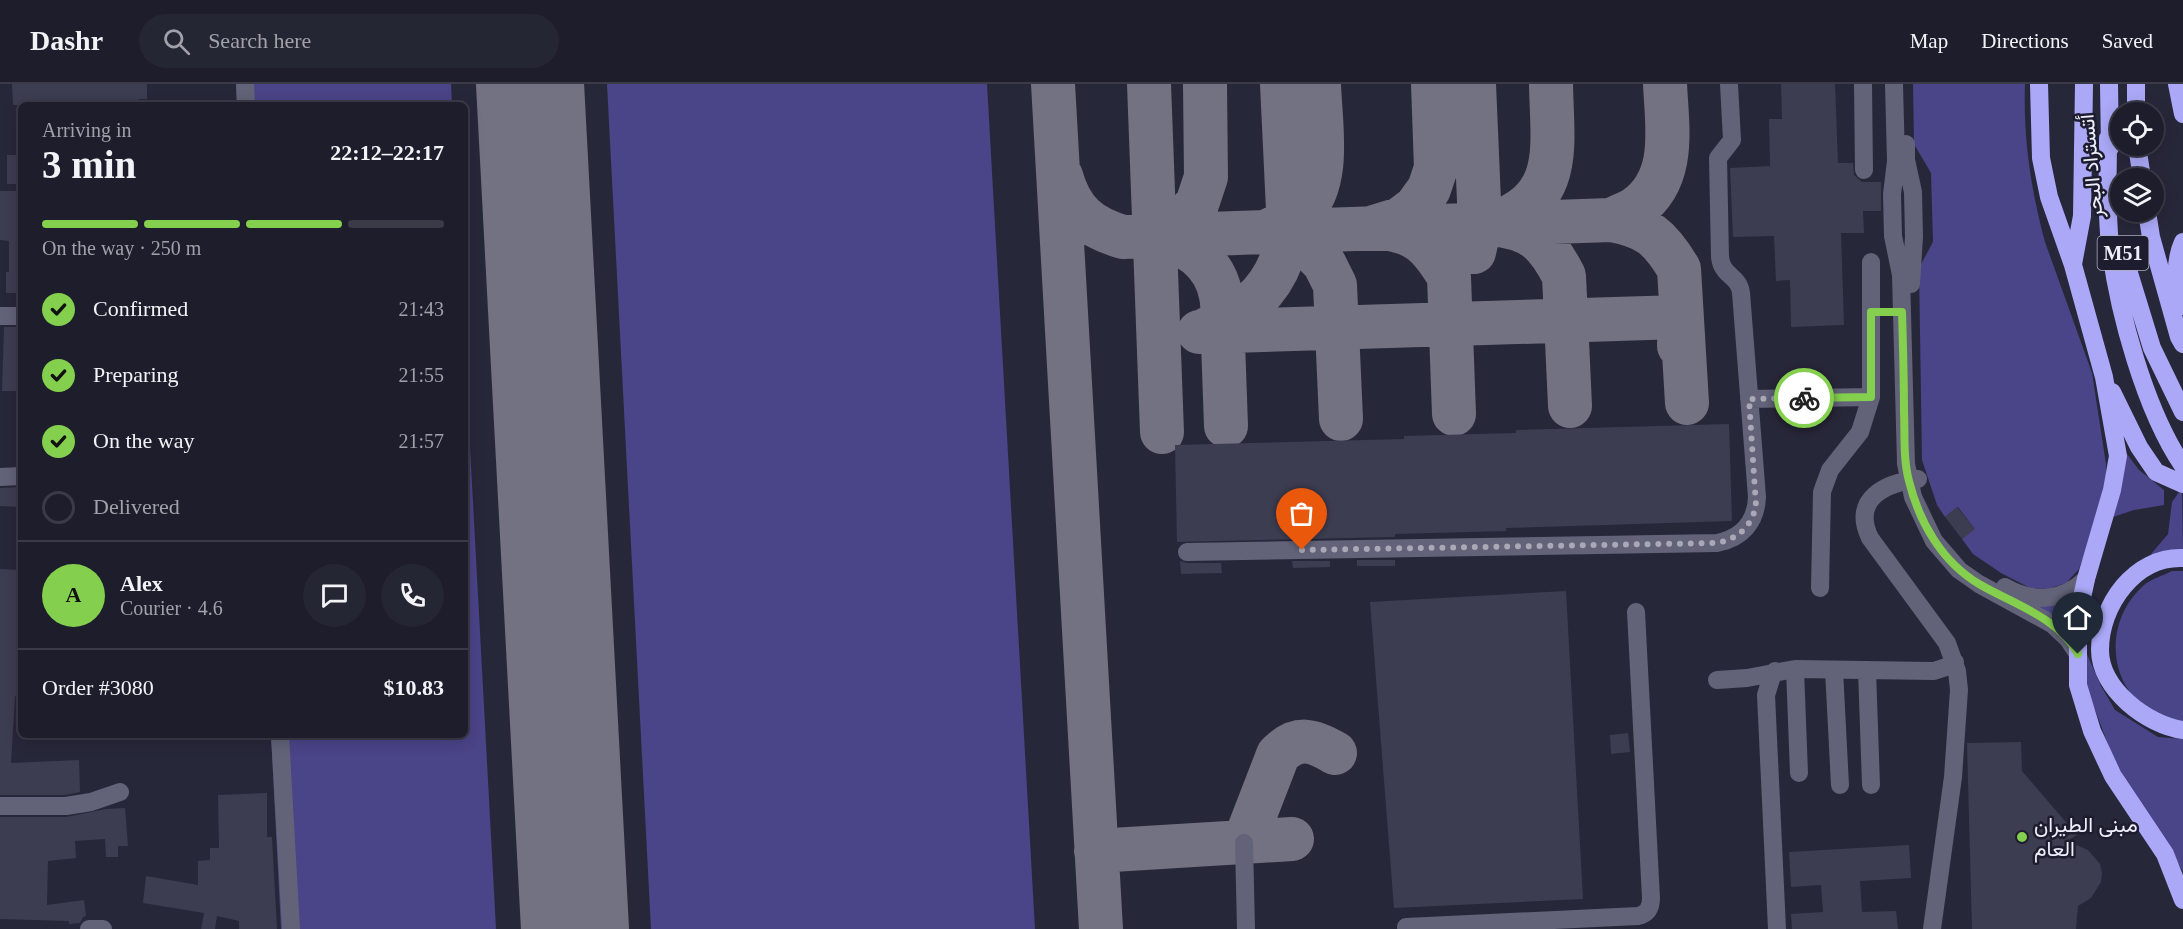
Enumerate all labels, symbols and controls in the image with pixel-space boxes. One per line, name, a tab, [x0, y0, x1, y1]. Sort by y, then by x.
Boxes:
search box	[139, 14, 559, 68]
text: Dashr	[30, 25, 103, 56]
icon: search	[160, 25, 193, 58]
text: Search here	[208, 28, 311, 53]
text: Map	[1910, 29, 1948, 53]
text: Directions	[1981, 29, 2069, 53]
text: Saved	[2102, 29, 2153, 53]
map controls	[2110, 102, 2164, 222]
button: locate	[2110, 102, 2164, 156]
street label: أتستراد البحر	[2075, 113, 2109, 220]
text: Arriving in	[42, 119, 131, 141]
text: 22:12–22:17	[330, 140, 444, 165]
text: 3 min	[42, 143, 136, 186]
button: layers	[2110, 168, 2164, 222]
road number: M51	[2098, 236, 2148, 270]
text: On the way · 250 m	[42, 237, 201, 259]
icon: check	[42, 293, 75, 326]
text: Confirmed	[93, 296, 188, 321]
text: 21:43	[398, 298, 444, 320]
icon: check	[42, 359, 75, 392]
text: Preparing	[93, 362, 179, 387]
text: 21:55	[398, 364, 444, 386]
courier	[1774, 368, 1834, 428]
icon: bike	[1788, 382, 1821, 415]
icon: check	[42, 425, 75, 458]
text: On the way	[93, 428, 194, 453]
text: 21:57	[398, 430, 444, 452]
pin	[1276, 488, 1327, 550]
text: Delivered	[93, 494, 180, 519]
icon: bag	[1285, 497, 1318, 530]
button: chat	[303, 564, 366, 627]
button: phone	[381, 564, 444, 627]
text: Alex	[120, 571, 163, 596]
text: A	[66, 582, 81, 607]
pin	[2052, 592, 2103, 654]
text: Courier · 4.6	[120, 597, 223, 619]
icon: home	[2061, 601, 2094, 634]
text: Order #3080	[42, 675, 154, 700]
text: $10.83	[384, 675, 444, 700]
place label: مبنى الطيران العام	[2034, 813, 2138, 863]
marker: مبنى الطيران العام	[2015, 830, 2029, 844]

